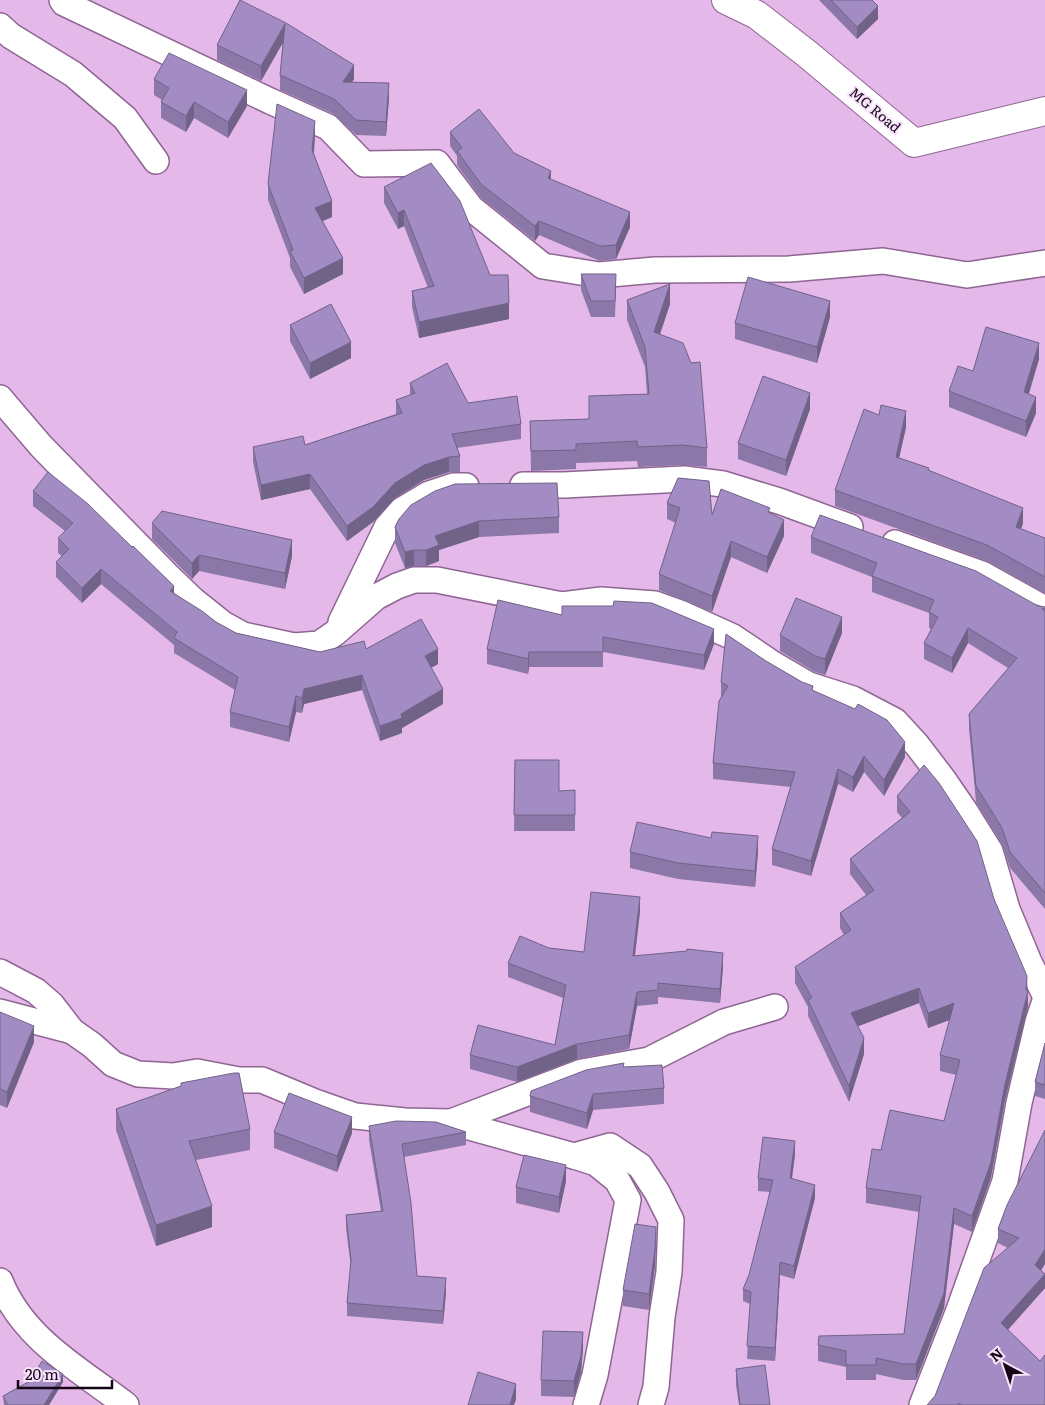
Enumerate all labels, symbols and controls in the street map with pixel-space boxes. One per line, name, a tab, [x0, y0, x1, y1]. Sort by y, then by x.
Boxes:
street label: MG Road	[846, 82, 906, 137]
north arrow	[980, 1340, 1030, 1390]
text: N	[985, 1343, 1007, 1366]
scale bar	[18, 1358, 111, 1390]
text: 20 m	[25, 1362, 59, 1385]

